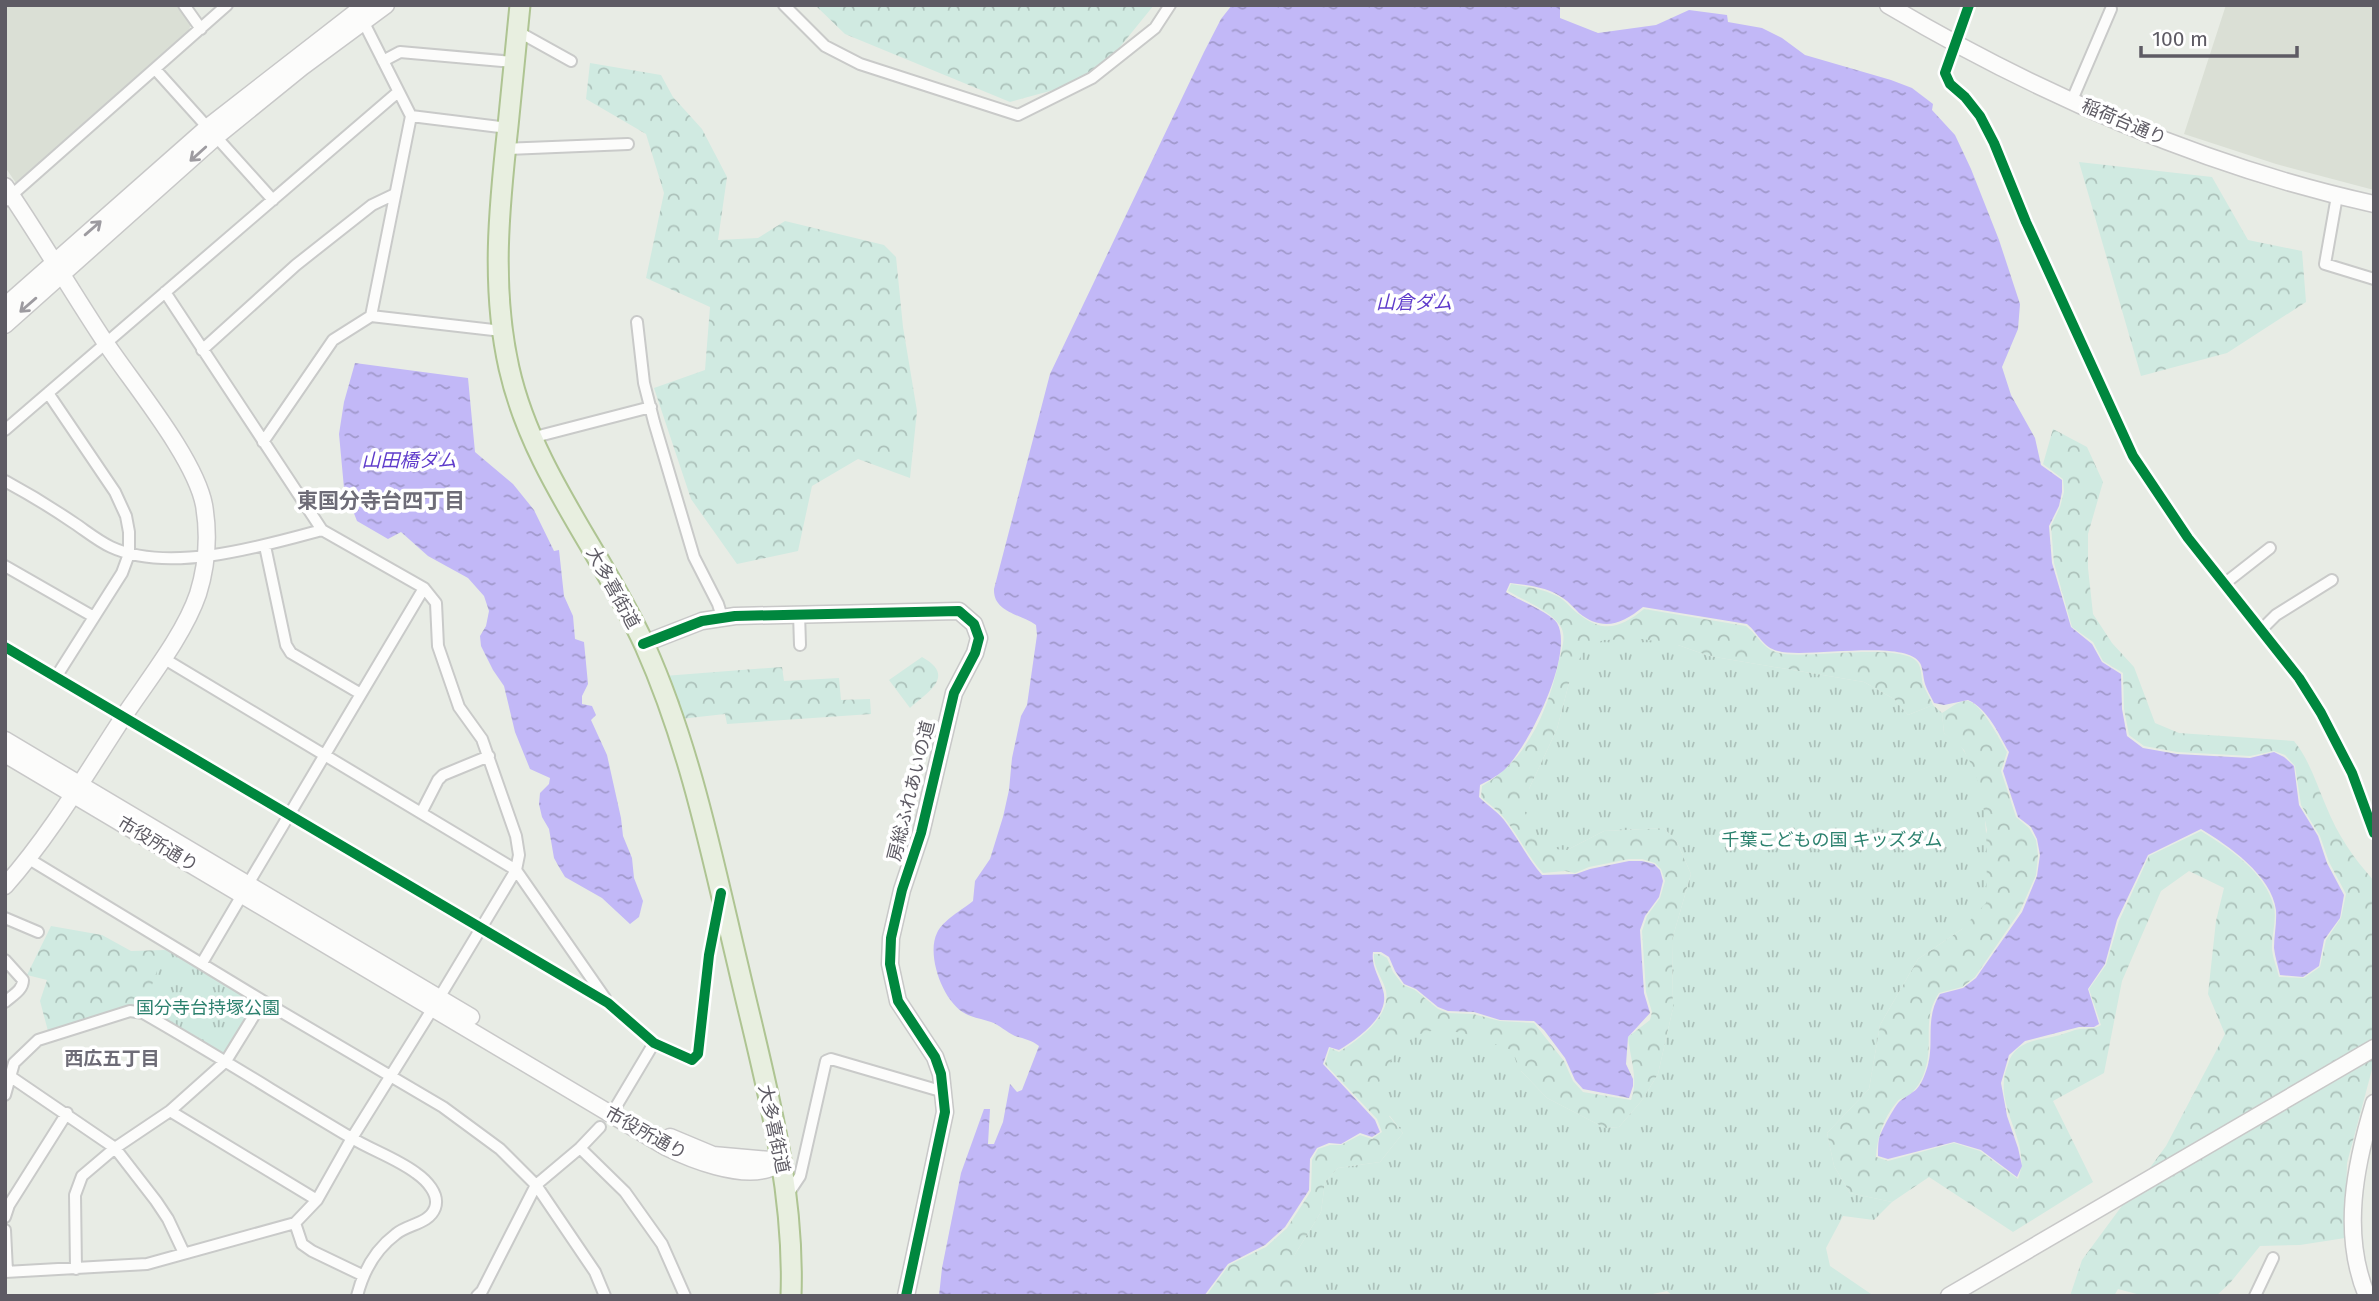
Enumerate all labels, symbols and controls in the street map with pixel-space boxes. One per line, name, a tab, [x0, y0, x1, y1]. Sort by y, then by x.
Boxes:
scale bar	[2141, 14, 2297, 58]
text: 100 m	[2152, 26, 2208, 52]
street label: 稲荷台通り	[2078, 94, 2170, 150]
one-way arrow	[190, 145, 207, 162]
one-way arrow	[84, 220, 102, 236]
water label: 山倉ダム	[1376, 291, 1452, 314]
one-way arrow	[19, 297, 37, 313]
water label: 山田橋ダム	[361, 449, 457, 472]
district label: 東国分寺台四丁目	[297, 488, 465, 514]
street label: 大多喜街道	[582, 543, 644, 633]
street label: 房総ふれあいの道	[883, 718, 939, 864]
street label: 市役所通り	[114, 811, 202, 877]
park label: 千葉こどもの国 キッズダム	[1722, 829, 1942, 851]
park label: 国分寺台持塚公園	[136, 997, 280, 1019]
district label: 西広五丁目	[64, 1047, 160, 1070]
street label: 大多喜街道	[754, 1083, 794, 1175]
street label: 市役所通り	[601, 1102, 691, 1164]

